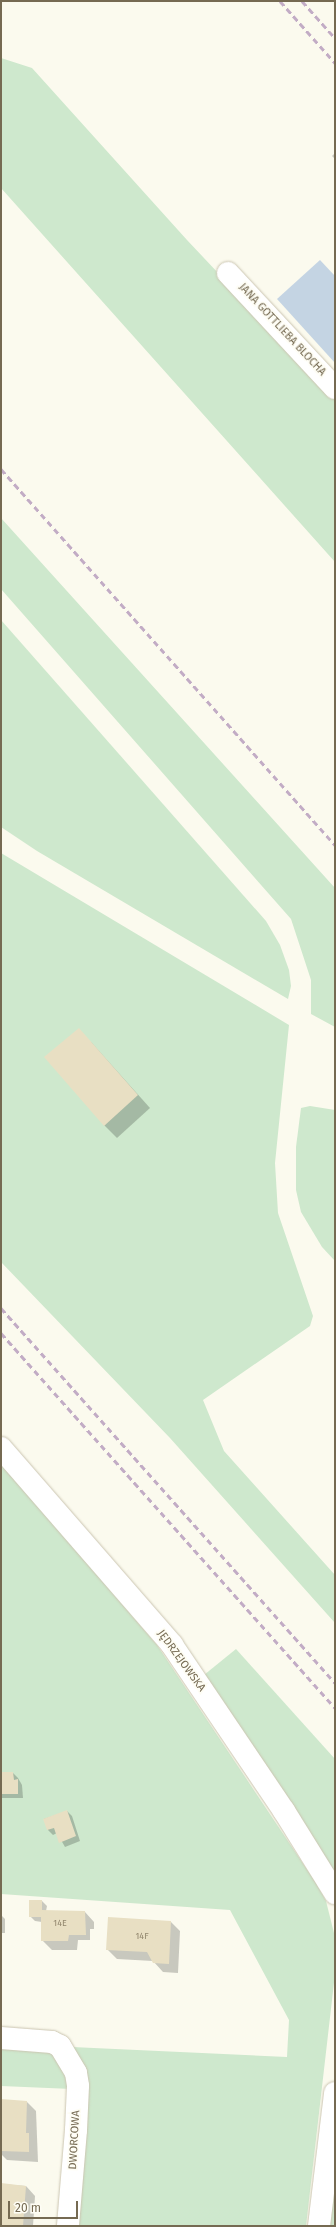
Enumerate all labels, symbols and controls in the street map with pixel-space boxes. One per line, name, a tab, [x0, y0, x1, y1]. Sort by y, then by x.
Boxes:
street label: JANA GOTTLIEBA BLOCHA	[236, 281, 328, 379]
street label: JĘDRZEJOWSKA	[154, 1628, 208, 1694]
house number: 14E	[53, 1918, 67, 1928]
house number: 14F	[135, 1931, 149, 1941]
street label: DWORCOWA	[67, 2110, 83, 2170]
scale bar	[10, 2193, 80, 2219]
text: 20 m	[15, 2201, 41, 2215]

